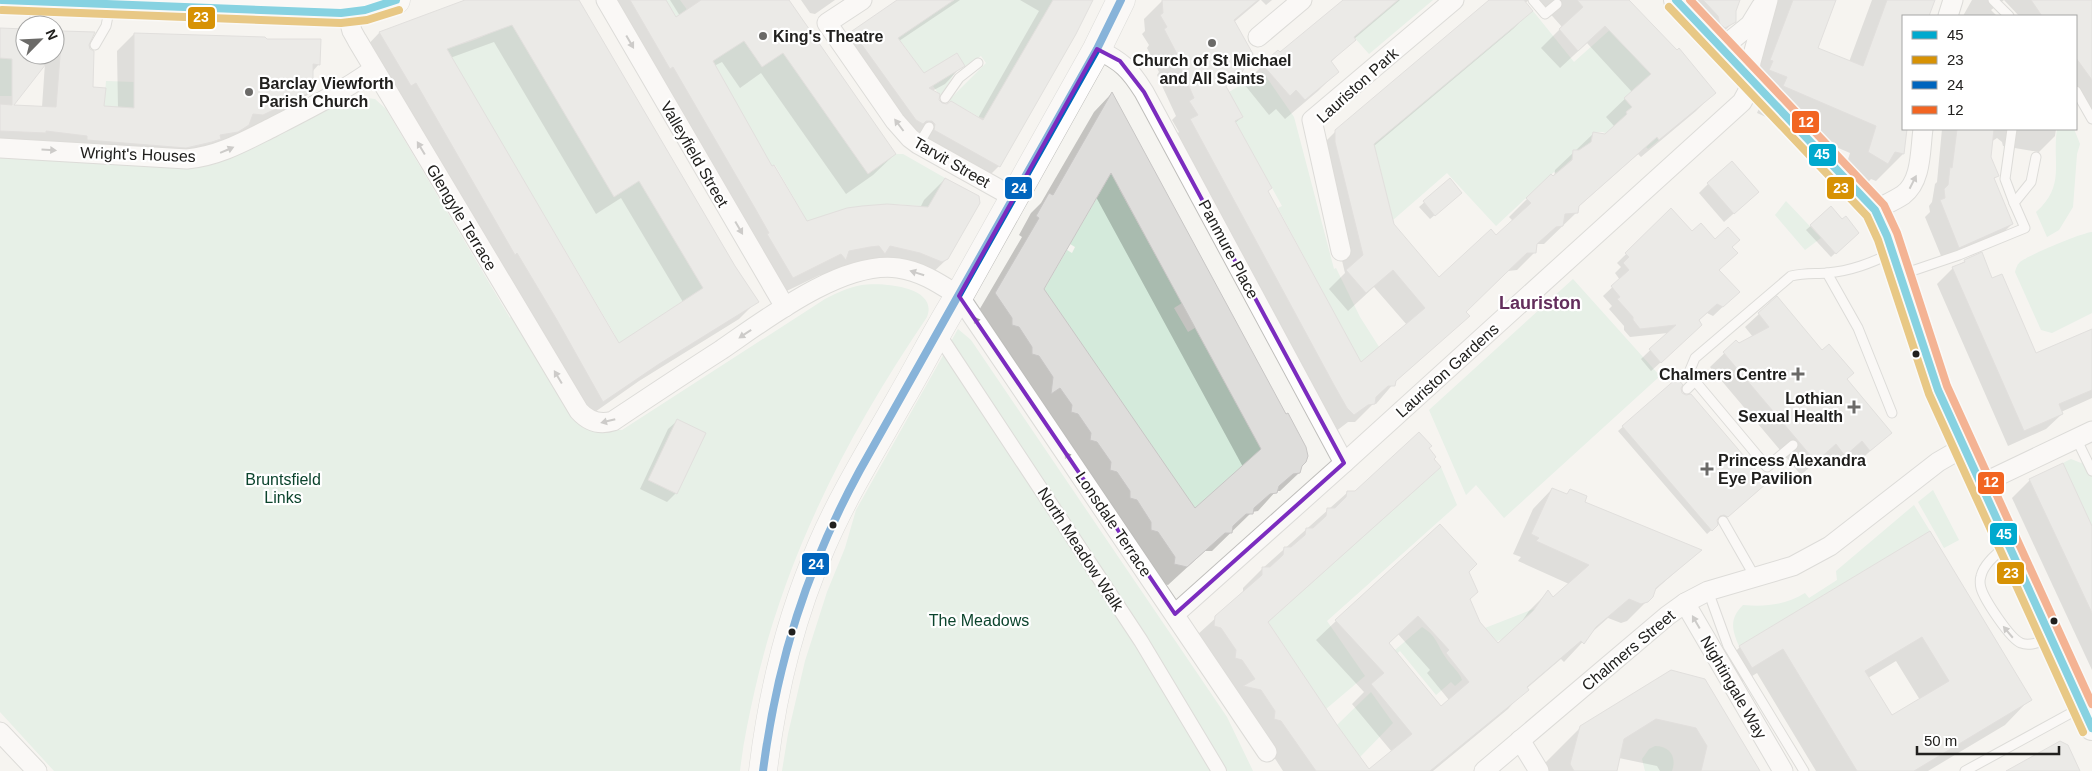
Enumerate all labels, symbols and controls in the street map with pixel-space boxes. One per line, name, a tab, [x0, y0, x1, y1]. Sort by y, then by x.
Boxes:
line badge: 23	[187, 6, 216, 30]
text: 23	[193, 9, 209, 25]
north arrow	[15, 15, 65, 65]
legend	[1902, 15, 2077, 130]
text: 45	[1947, 26, 1964, 43]
text: N	[43, 27, 61, 43]
place label: King's Theatre	[773, 28, 884, 45]
marker: King's Theatre	[757, 30, 769, 42]
one-way arrow	[626, 36, 635, 49]
marker: Church of St Michael and All Saints	[1206, 37, 1218, 49]
street label: Lauriston Park	[1313, 44, 1402, 126]
text: 23	[1947, 51, 1964, 68]
place label: Church of St Michael and All Saints	[1132, 52, 1292, 87]
place label: Barclay Viewforth Parish Church	[259, 75, 394, 110]
text: 24	[1947, 76, 1964, 93]
marker: Barclay Viewforth Parish Church	[243, 86, 255, 98]
street label: Valleyfield Street	[657, 99, 732, 210]
text: 12	[1947, 101, 1964, 118]
line badge: 12	[1791, 110, 1820, 134]
text: 12	[1798, 114, 1814, 130]
one-way arrow	[893, 119, 904, 132]
street label: Tarvit Street	[911, 134, 993, 191]
one-way arrow	[416, 141, 425, 154]
line badge: 45	[1808, 143, 1837, 167]
street label: Wright's Houses	[80, 144, 196, 165]
one-way arrow	[220, 145, 234, 153]
text: 45	[1814, 146, 1830, 162]
one-way arrow	[41, 147, 57, 155]
street label: Glengyle Terrace	[423, 161, 500, 273]
one-way arrow	[1909, 174, 1917, 189]
line badge: 24	[1004, 176, 1033, 200]
line badge: 23	[1826, 176, 1855, 200]
text: 24	[1011, 180, 1027, 196]
text: 23	[1833, 180, 1849, 196]
street label: Panmure Place	[1195, 197, 1262, 302]
one-way arrow	[734, 221, 743, 234]
one-way arrow	[909, 269, 924, 276]
district label: Lauriston	[1499, 293, 1581, 313]
one-way arrow	[973, 316, 983, 330]
street label: Lauriston Gardens	[1393, 320, 1502, 421]
one-way arrow	[738, 329, 751, 339]
unlabelled marker	[1911, 349, 1921, 359]
place label: Chalmers Centre	[1659, 366, 1787, 383]
marker: Chalmers Centre	[1791, 367, 1805, 381]
one-way arrow	[554, 371, 563, 384]
place label: Lothian Sexual Health	[1738, 390, 1843, 425]
marker: Lothian Sexual Health	[1847, 400, 1861, 414]
one-way arrow	[600, 417, 616, 425]
one-way arrow	[1064, 451, 1074, 464]
place label: Princess Alexandra Eye Pavilion	[1718, 452, 1866, 487]
marker: Princess Alexandra Eye Pavilion	[1700, 462, 1714, 476]
street label: Lonsdale Terrace	[1072, 469, 1155, 580]
park label: Bruntsfield Links	[245, 471, 321, 506]
line badge: 12	[1977, 471, 2005, 495]
text: 12	[1983, 474, 1999, 490]
street label: North Meadow Walk	[1034, 484, 1127, 615]
unlabelled marker	[828, 520, 838, 530]
line badge: 45	[1989, 522, 2018, 546]
text: 45	[1996, 526, 2012, 542]
line badge: 24	[801, 552, 830, 576]
text: 24	[808, 556, 824, 572]
line badge: 23	[1996, 561, 2025, 585]
text: 23	[2003, 565, 2019, 581]
street label: Chalmers Street	[1579, 606, 1678, 694]
park label: The Meadows	[929, 612, 1029, 629]
one-way arrow	[1692, 614, 1700, 629]
unlabelled marker	[2049, 616, 2059, 626]
one-way arrow	[2003, 625, 2014, 638]
unlabelled marker	[787, 627, 797, 637]
street label: Nightingale Way	[1697, 633, 1770, 742]
scale bar	[1917, 724, 2060, 756]
text: 50 m	[1924, 732, 1957, 749]

